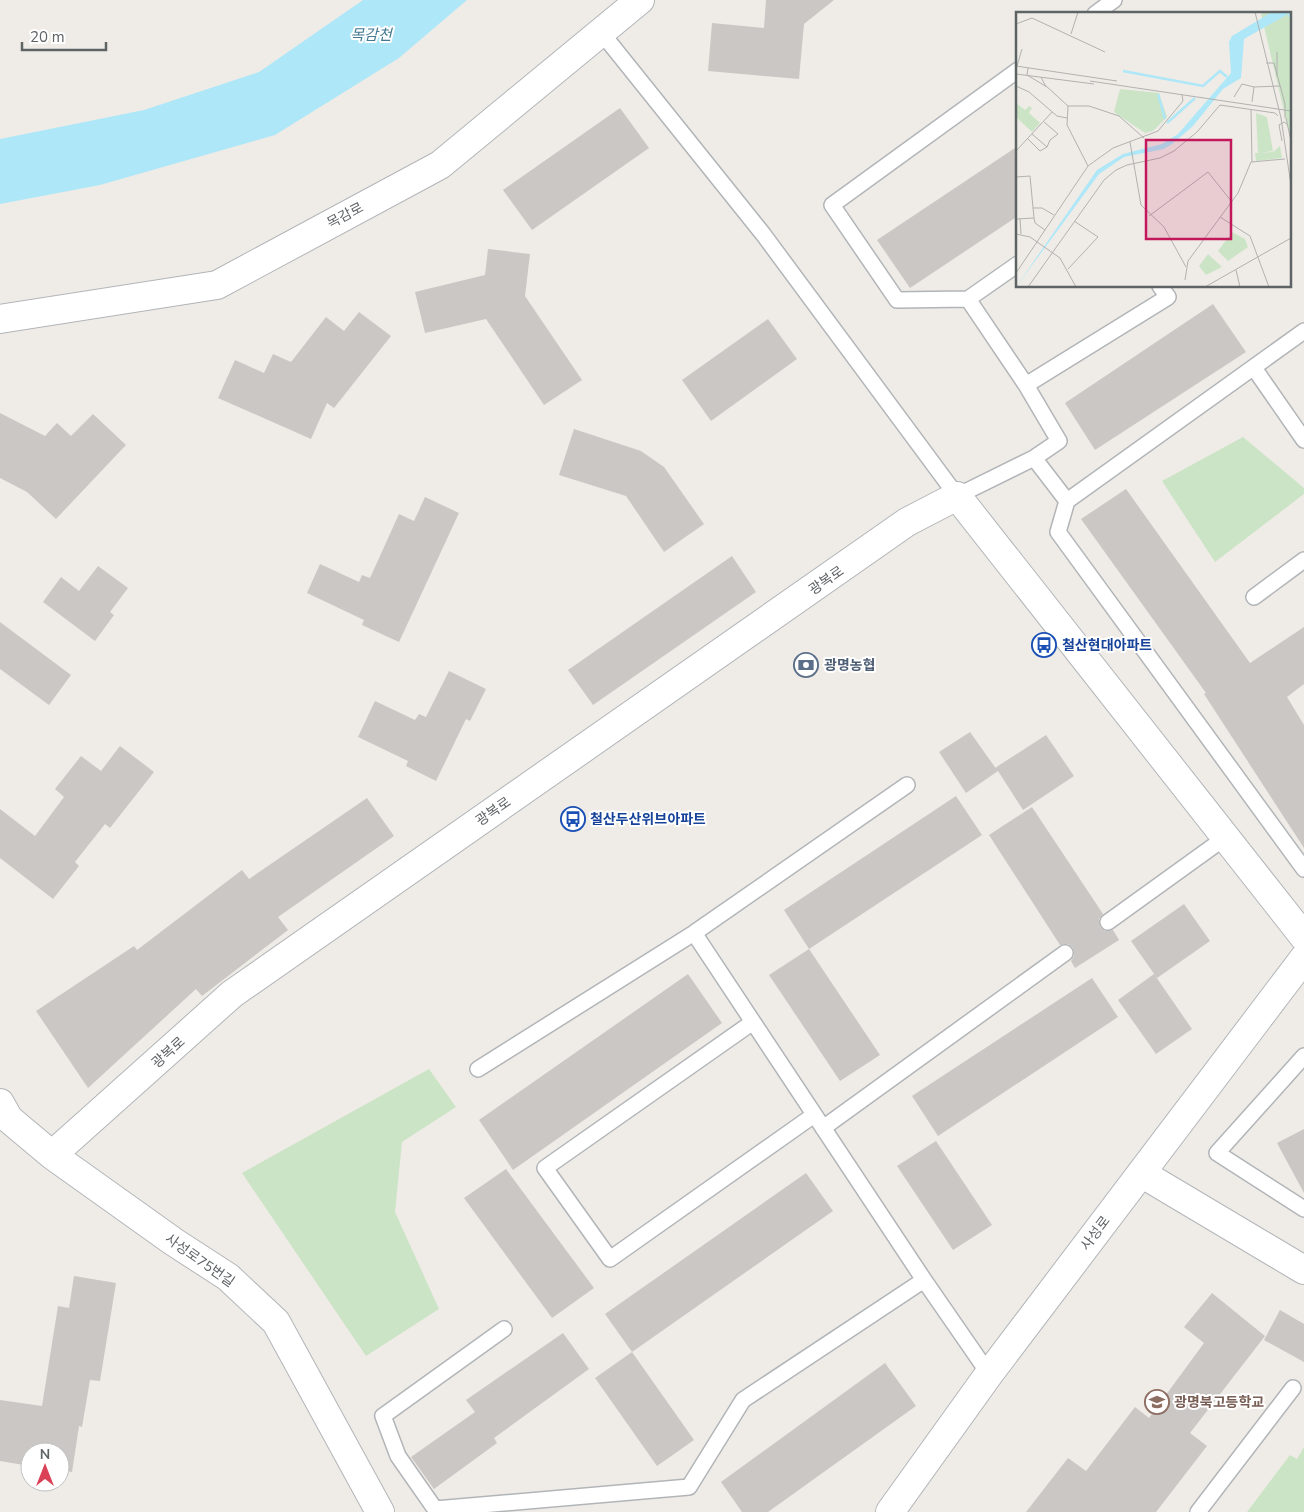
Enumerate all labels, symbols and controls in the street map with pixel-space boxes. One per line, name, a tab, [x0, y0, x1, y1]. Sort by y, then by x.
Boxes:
inset map	[1016, 12, 1292, 288]
scale bar	[22, 20, 106, 52]
water label: 목감천	[350, 25, 394, 45]
text: 20 m	[30, 27, 65, 47]
street label: 목감로	[324, 198, 367, 233]
street label: 광복로	[805, 561, 848, 599]
bus stop icon: 철산현대아파트	[1031, 632, 1057, 658]
place label: 철산현대아파트	[1062, 636, 1152, 655]
bank icon: 광명농협	[793, 652, 819, 678]
place label: 광명농협	[824, 656, 876, 675]
street label: 광복로	[472, 792, 515, 830]
bus stop icon: 철산두산위브아파트	[560, 806, 586, 832]
place label: 철산두산위브아파트	[590, 810, 706, 829]
street label: 광복로	[148, 1032, 189, 1072]
street label: 사성로	[1076, 1212, 1115, 1254]
street label: 사성로75번길	[161, 1229, 238, 1291]
school or university icon: 광명북고등학교	[1144, 1389, 1170, 1415]
place label: 광명북고등학교	[1174, 1393, 1264, 1412]
north arrow	[20, 1442, 70, 1492]
text: N	[40, 1445, 50, 1464]

